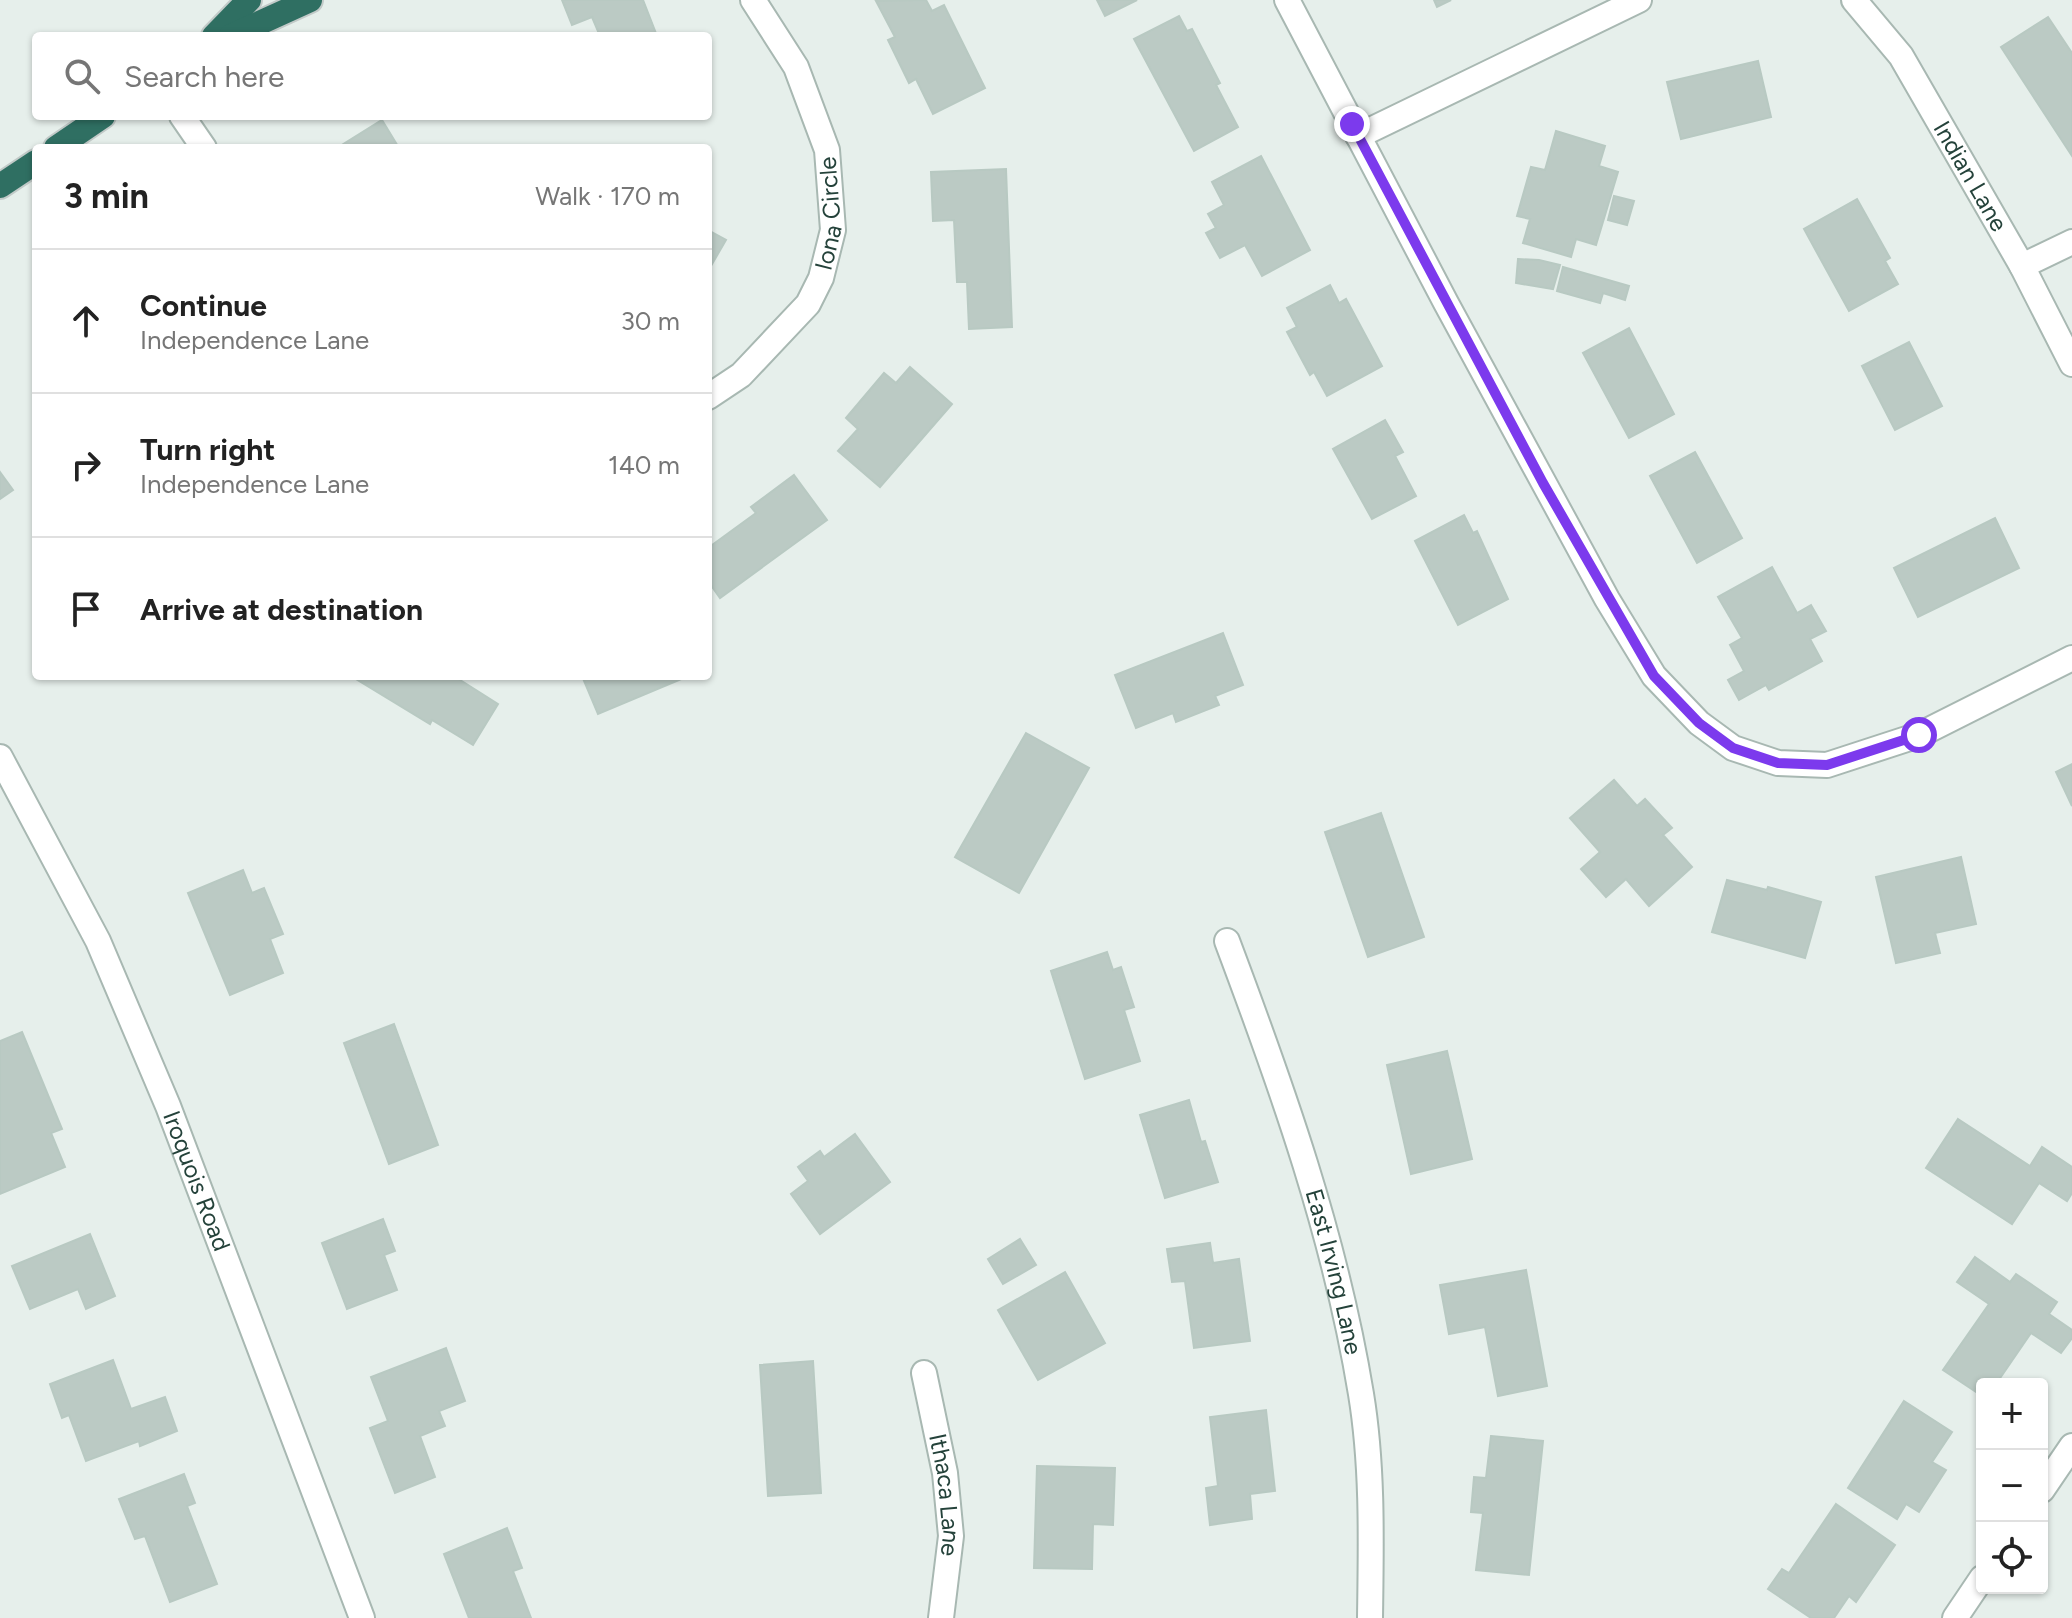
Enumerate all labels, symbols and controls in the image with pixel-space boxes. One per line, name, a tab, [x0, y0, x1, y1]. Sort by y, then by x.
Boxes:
search box	[32, 32, 712, 120]
icon: search	[60, 54, 104, 98]
text: Search here	[124, 58, 284, 95]
route end	[1334, 106, 1370, 142]
street label: Indian Lane	[1928, 116, 2014, 236]
street label: Iona Circle	[808, 156, 848, 273]
text: 3 min	[64, 176, 149, 217]
text: Walk · 170 m	[535, 180, 680, 212]
text: Continue	[140, 287, 267, 324]
icon: ahead	[64, 299, 108, 343]
text: 30 m	[621, 305, 680, 337]
text: Independence Lane	[140, 324, 369, 356]
text: Turn right	[140, 431, 275, 468]
icon: right	[64, 443, 108, 487]
text: 140 m	[608, 449, 680, 481]
text: Independence Lane	[140, 468, 369, 500]
icon: arrive	[64, 587, 108, 631]
text: Arrive at destination	[140, 591, 423, 628]
route start	[1901, 717, 1937, 753]
street label: Iroquois Road	[157, 1107, 237, 1255]
street label: East Irving Lane	[1300, 1185, 1369, 1357]
map controls	[1976, 1378, 2048, 1594]
button: +	[1976, 1378, 2048, 1450]
street label: Ithaca Lane	[923, 1431, 967, 1558]
button: −	[1976, 1450, 2048, 1522]
button: locate	[1976, 1522, 2048, 1594]

